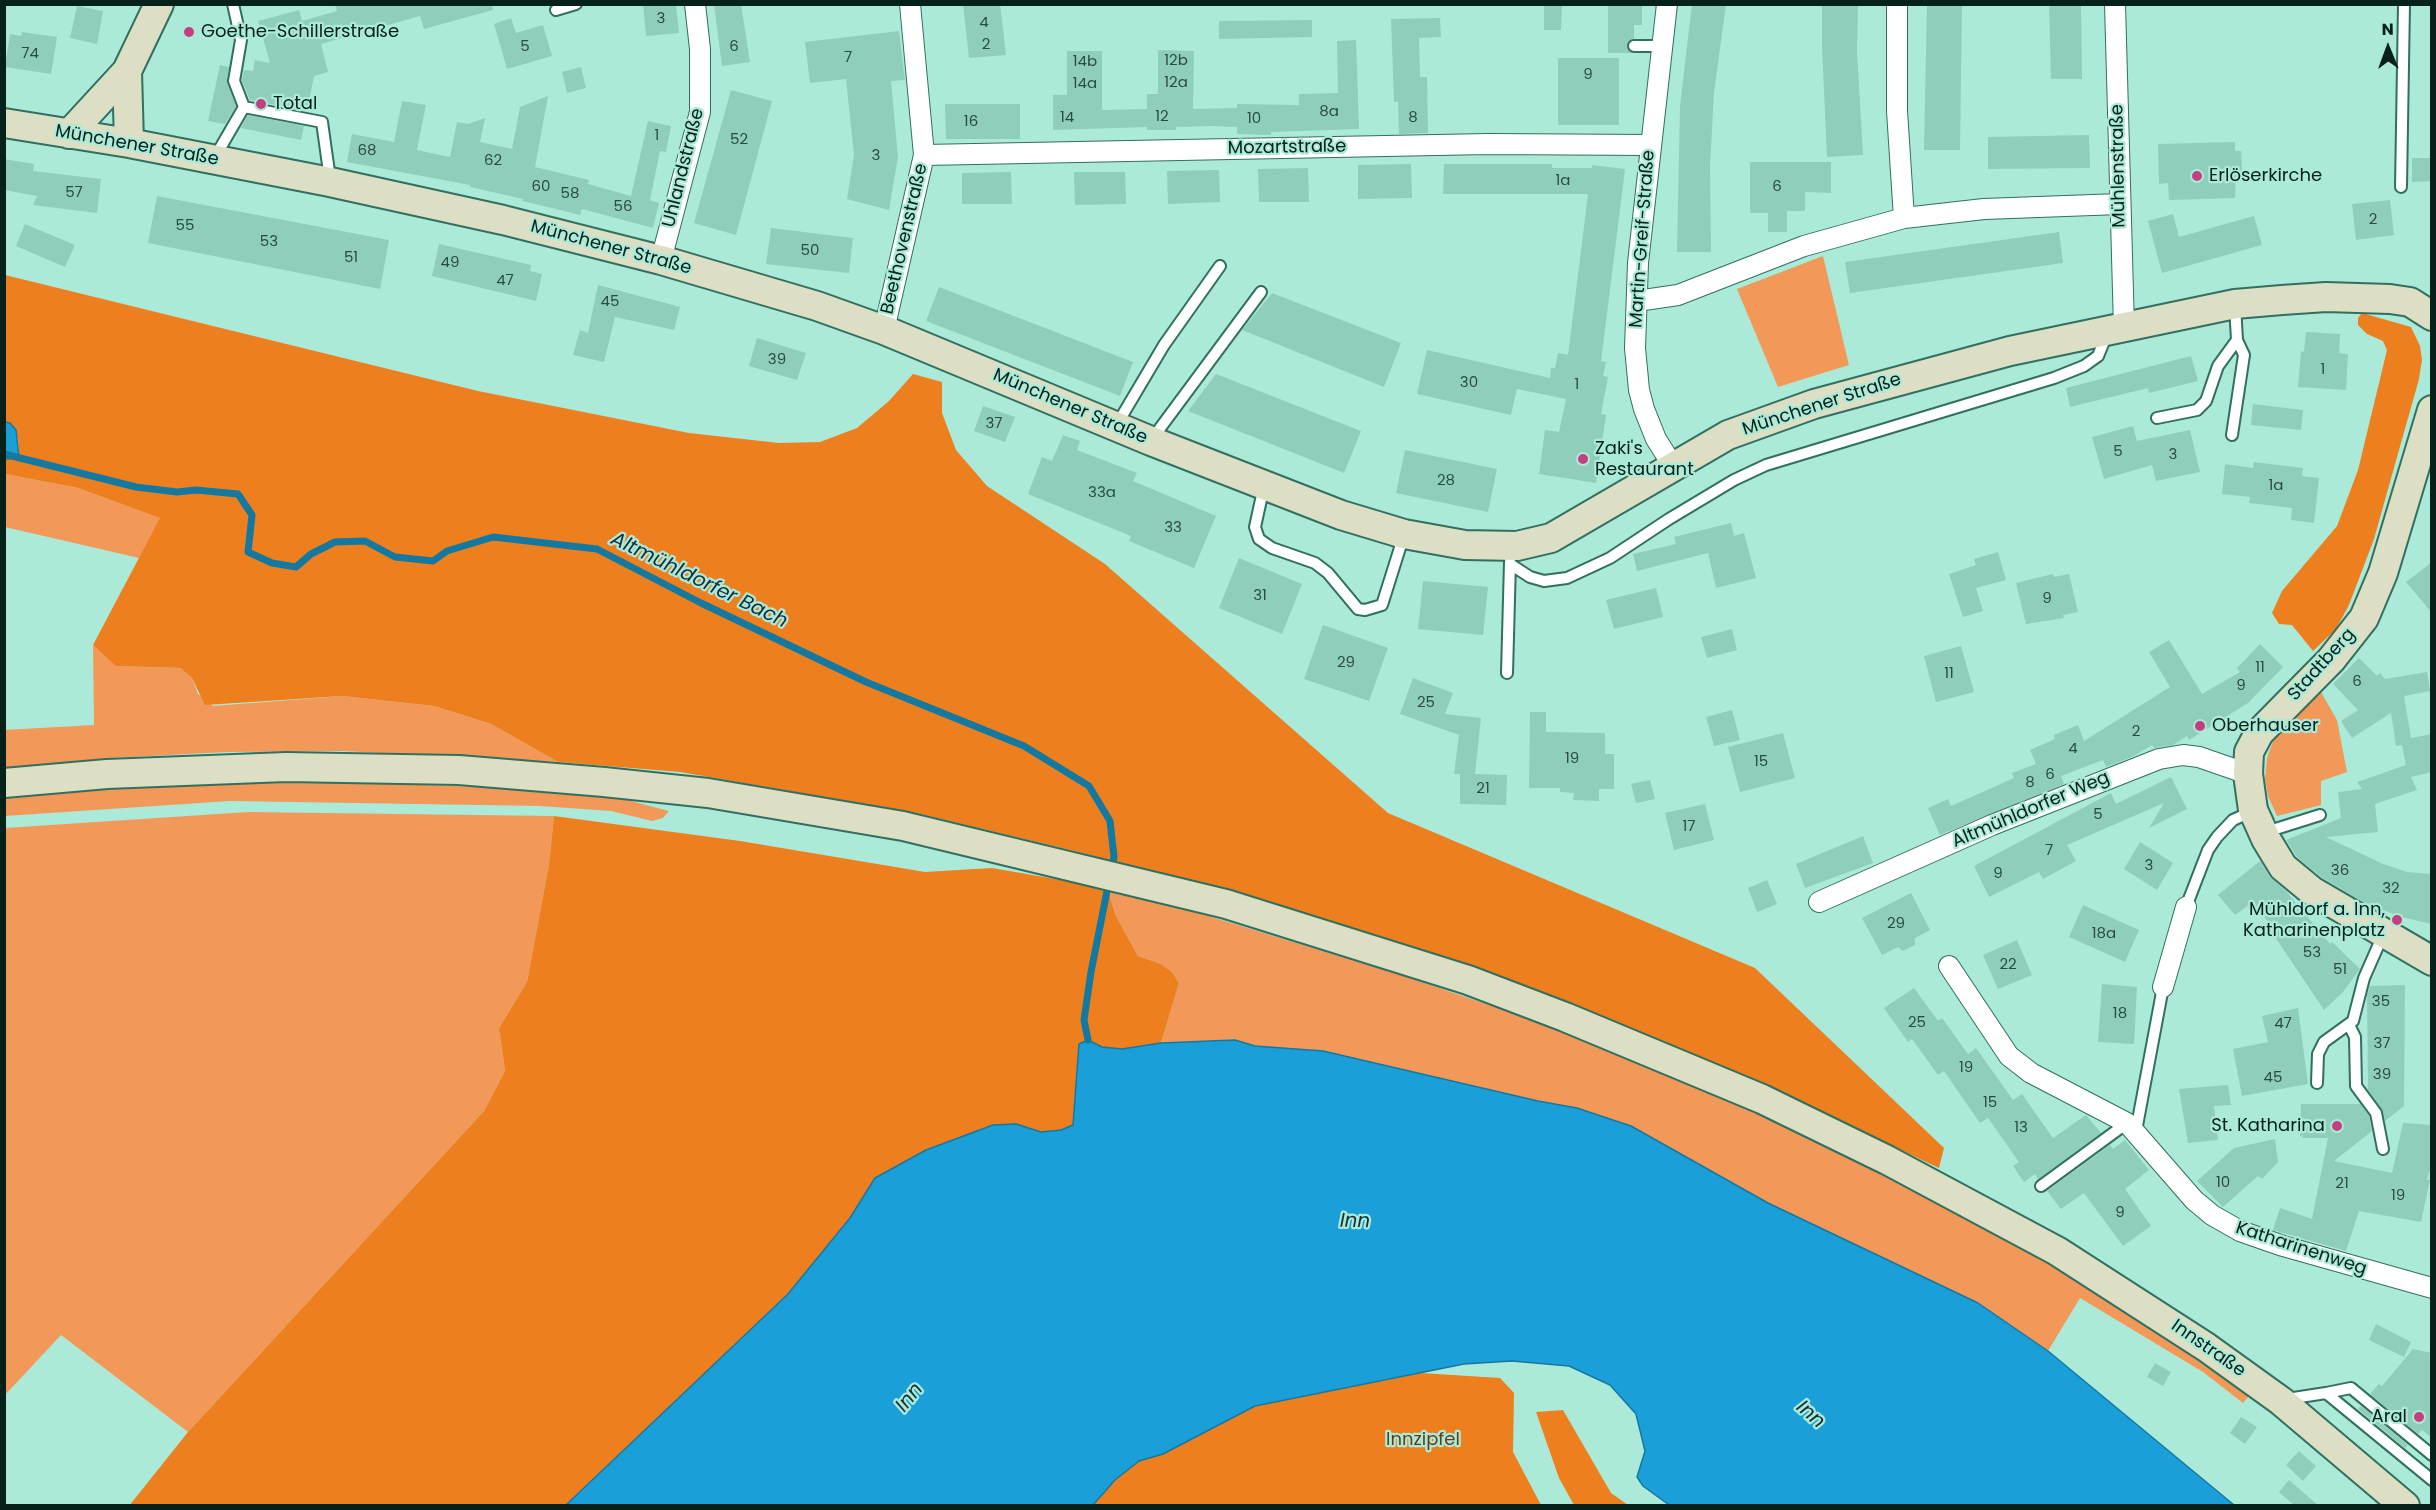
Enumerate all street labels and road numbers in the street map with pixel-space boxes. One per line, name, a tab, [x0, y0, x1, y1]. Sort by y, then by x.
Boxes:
street label: Mühlenstraße	[2107, 104, 2131, 228]
street label: Uhlandstraße	[659, 106, 709, 230]
street label: Münchener Straße	[54, 121, 220, 171]
street label: Mozartstraße	[1227, 136, 1347, 160]
street label: Martin-Greif-Straße	[1626, 149, 1660, 329]
street label: Beethovenstraße	[877, 162, 933, 316]
street label: Münchener Straße	[528, 216, 694, 280]
street label: Münchener Straße	[989, 365, 1151, 449]
street label: Münchener Straße	[1740, 369, 1904, 441]
street label: Stadtberg	[2284, 624, 2360, 706]
street label: Altmühldorfer Weg	[1949, 767, 2113, 853]
street label: Katharinenweg	[2233, 1218, 2369, 1280]
street label: Innstraße	[2167, 1316, 2249, 1382]

